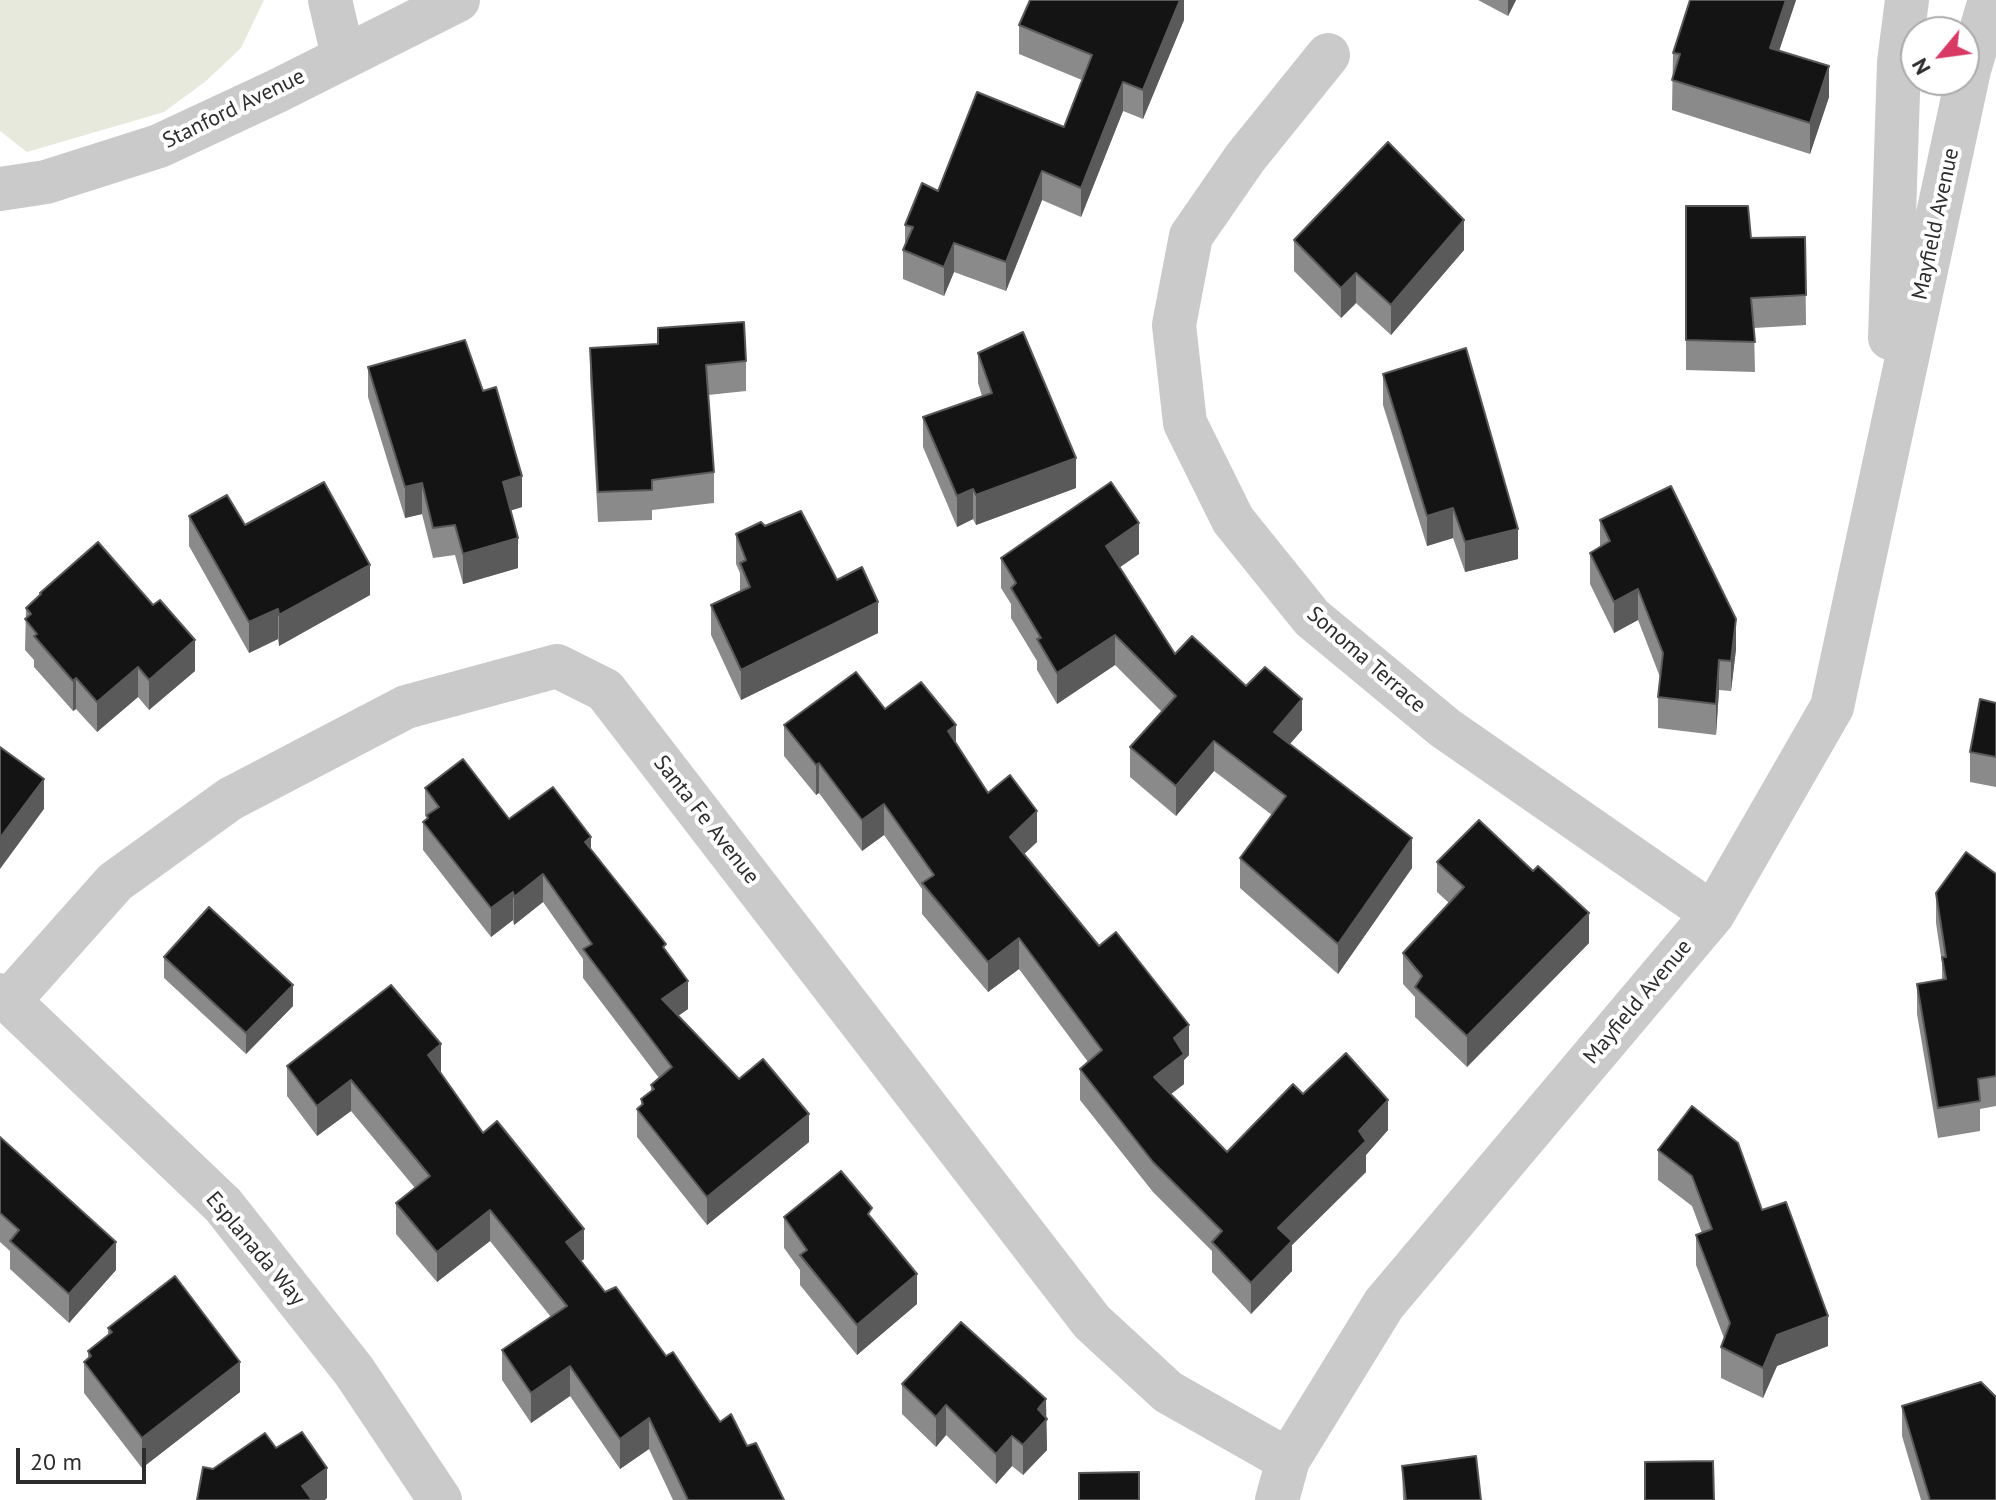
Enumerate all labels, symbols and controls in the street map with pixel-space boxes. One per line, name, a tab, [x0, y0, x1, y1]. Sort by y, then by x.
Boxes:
north arrow	[1900, 16, 1980, 96]
text: N	[1905, 54, 1937, 80]
street label: Stanford Avenue	[159, 63, 309, 155]
street label: Mayfield Avenue	[1907, 146, 1965, 302]
street label: Sonoma Terrace	[1301, 601, 1431, 719]
street label: Santa Fe Avenue	[648, 750, 764, 890]
street label: Mayfield Avenue	[1578, 934, 1698, 1070]
street label: Esplanada Way	[200, 1187, 310, 1311]
scale bar	[20, 1432, 150, 1482]
text: 20 m	[30, 1446, 82, 1477]

